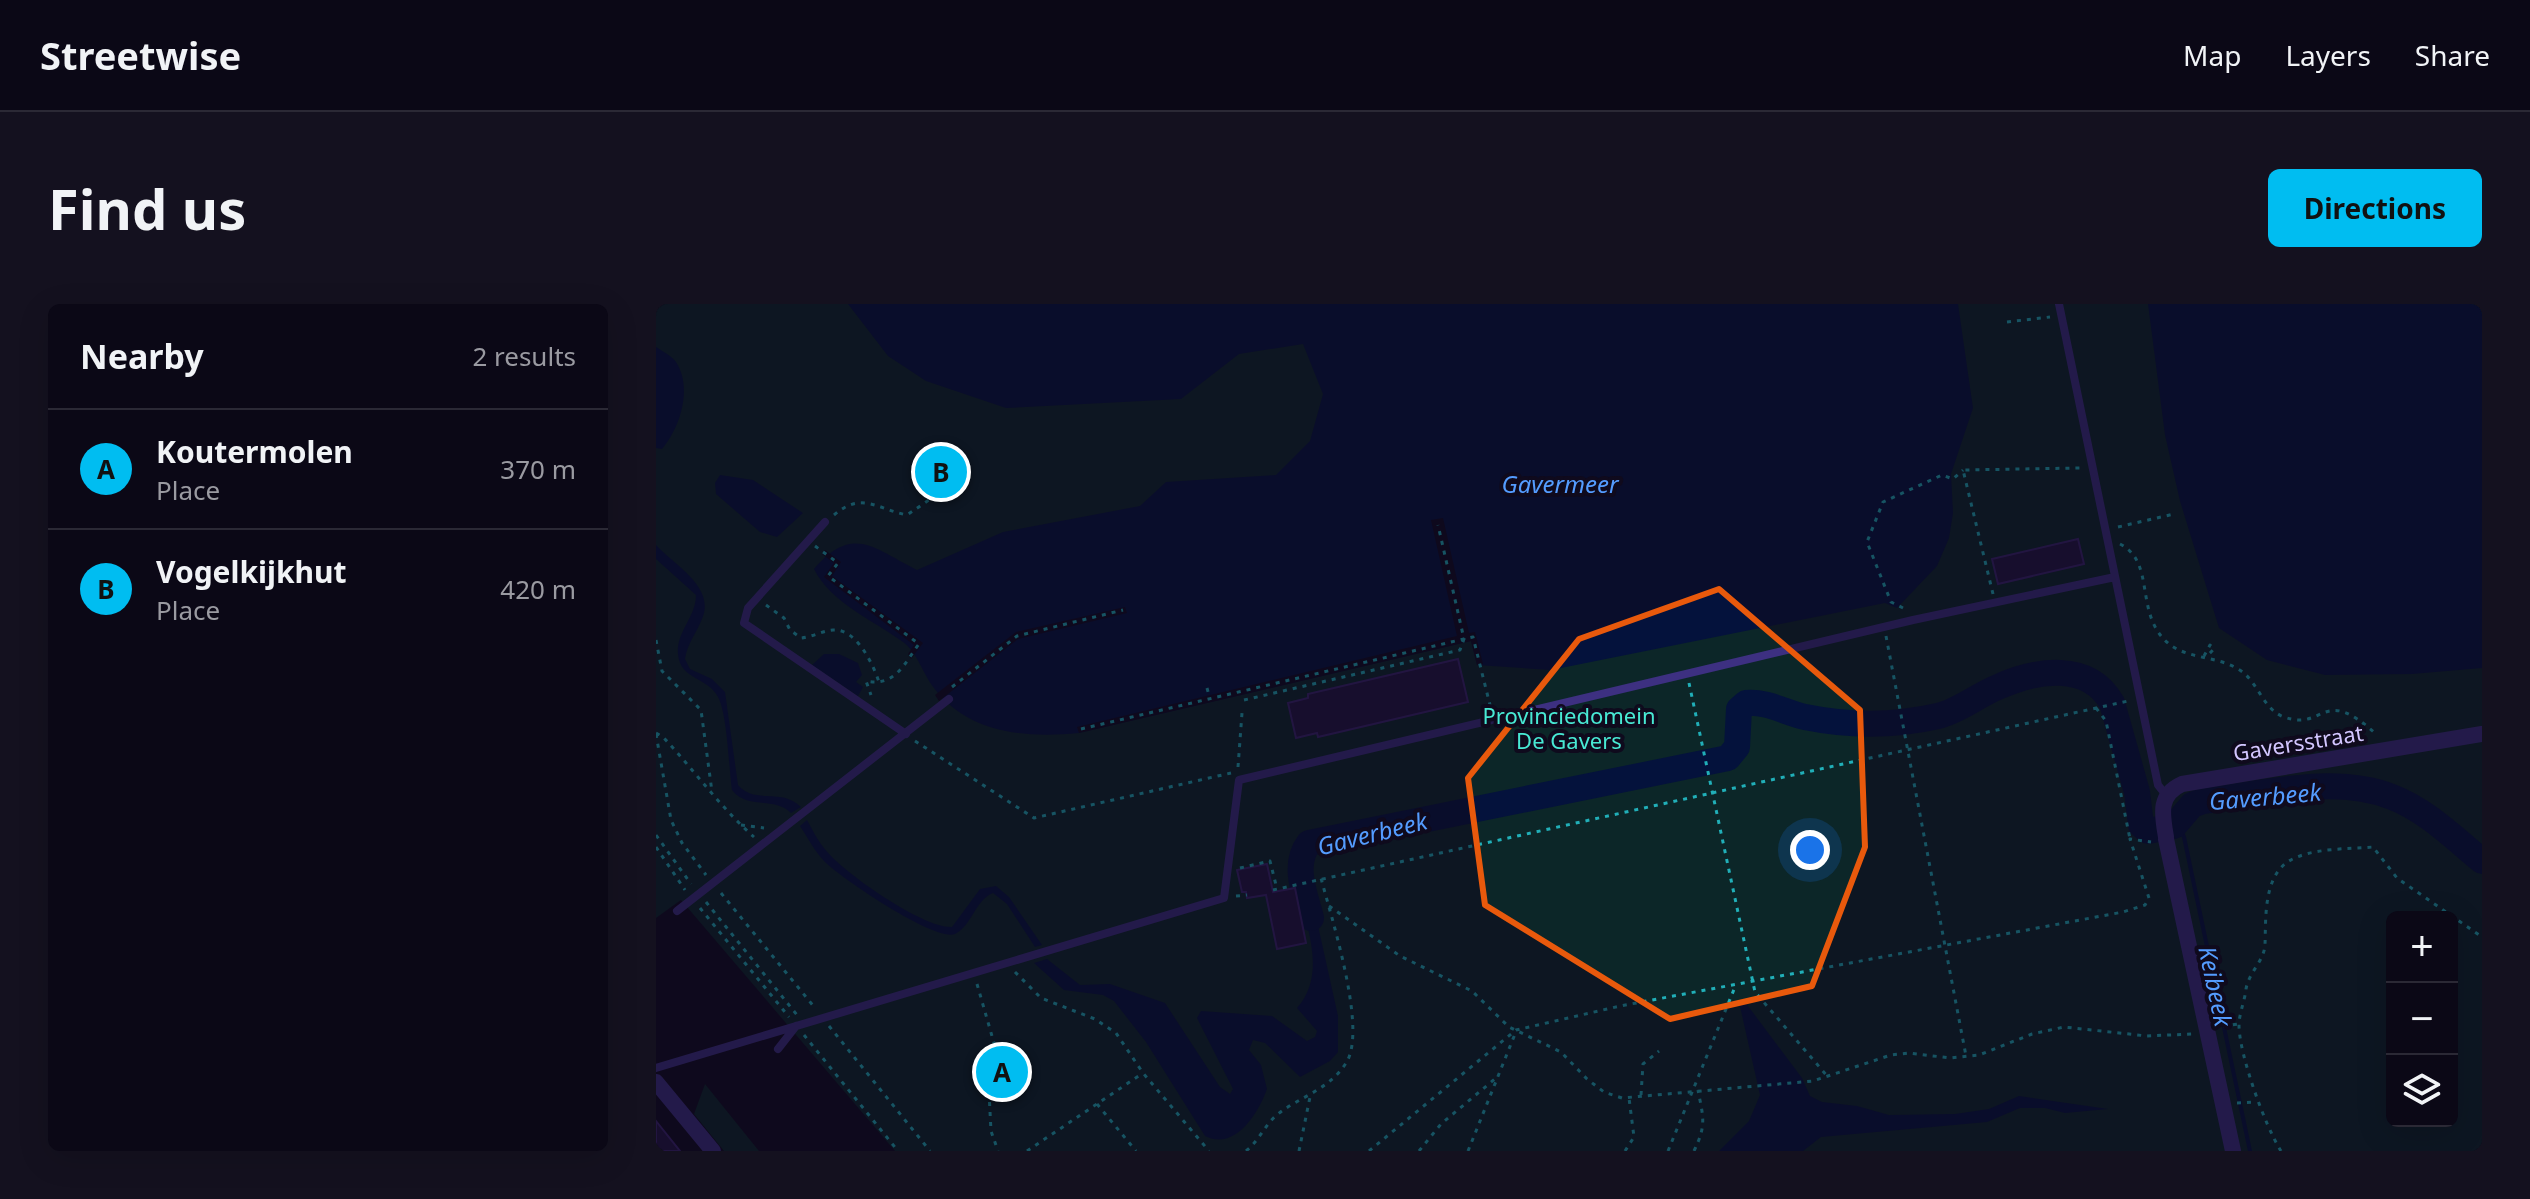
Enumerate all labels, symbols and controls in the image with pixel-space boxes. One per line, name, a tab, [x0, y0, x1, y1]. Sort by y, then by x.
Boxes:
text: Streetwise	[40, 29, 241, 81]
text: Map	[2183, 36, 2241, 74]
text: Layers	[2285, 36, 2371, 74]
text: Share	[2415, 36, 2490, 74]
button: Directions	[2268, 169, 2482, 247]
text: Find us	[48, 170, 246, 246]
text: Nearby	[80, 333, 204, 379]
text: 2 results	[472, 338, 576, 374]
text: Koutermolen	[156, 431, 353, 472]
pin: B	[915, 442, 967, 502]
text: A	[97, 451, 115, 487]
text: 370 m	[500, 451, 576, 487]
water label: Gavermeer	[1501, 467, 1620, 500]
text: Place	[156, 472, 220, 508]
text: Vogelkijkhut	[156, 551, 347, 592]
text: B	[97, 571, 115, 607]
text: 420 m	[500, 571, 576, 607]
text: Place	[156, 592, 220, 628]
park label: Provinciedomein De Gavers	[1482, 700, 1656, 755]
street label: Gaversstraat	[2231, 717, 2365, 767]
water label: Gaverbeek	[2208, 775, 2324, 817]
water label: Gaverbeek	[1313, 803, 1432, 863]
your location	[1790, 830, 1830, 870]
map controls	[2386, 911, 2458, 1127]
button: +	[2386, 911, 2458, 983]
water label: Keibeek	[2191, 943, 2241, 1030]
button: −	[2386, 983, 2458, 1055]
pin: A	[976, 1042, 1028, 1102]
button: layers	[2386, 1055, 2458, 1127]

